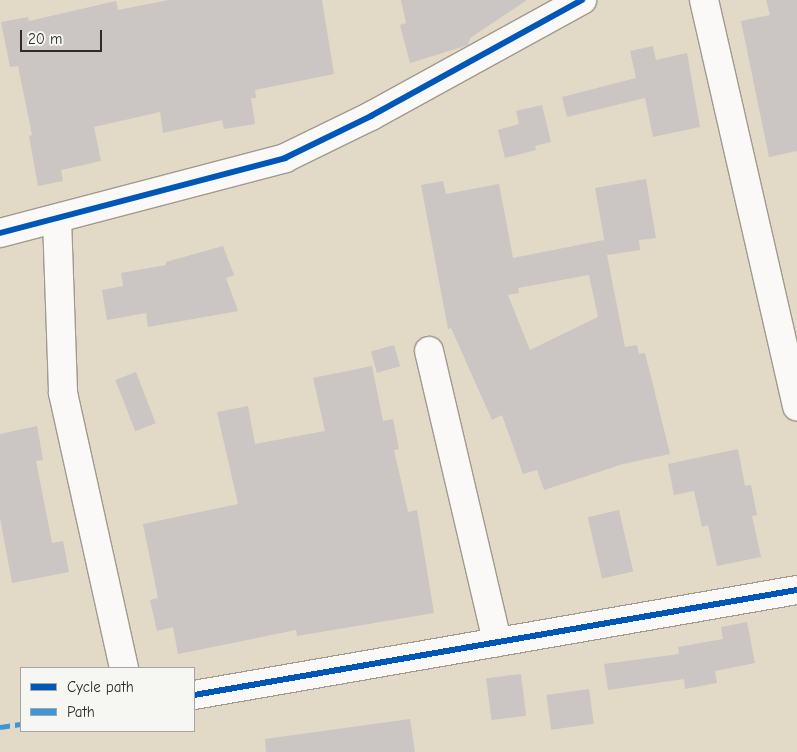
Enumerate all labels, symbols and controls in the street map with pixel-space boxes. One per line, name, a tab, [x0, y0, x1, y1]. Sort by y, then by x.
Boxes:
scale bar	[22, 20, 105, 52]
text: 20 m	[28, 30, 62, 48]
legend	[20, 667, 195, 732]
text: Cycle path	[67, 678, 134, 696]
text: Path	[67, 703, 95, 721]

